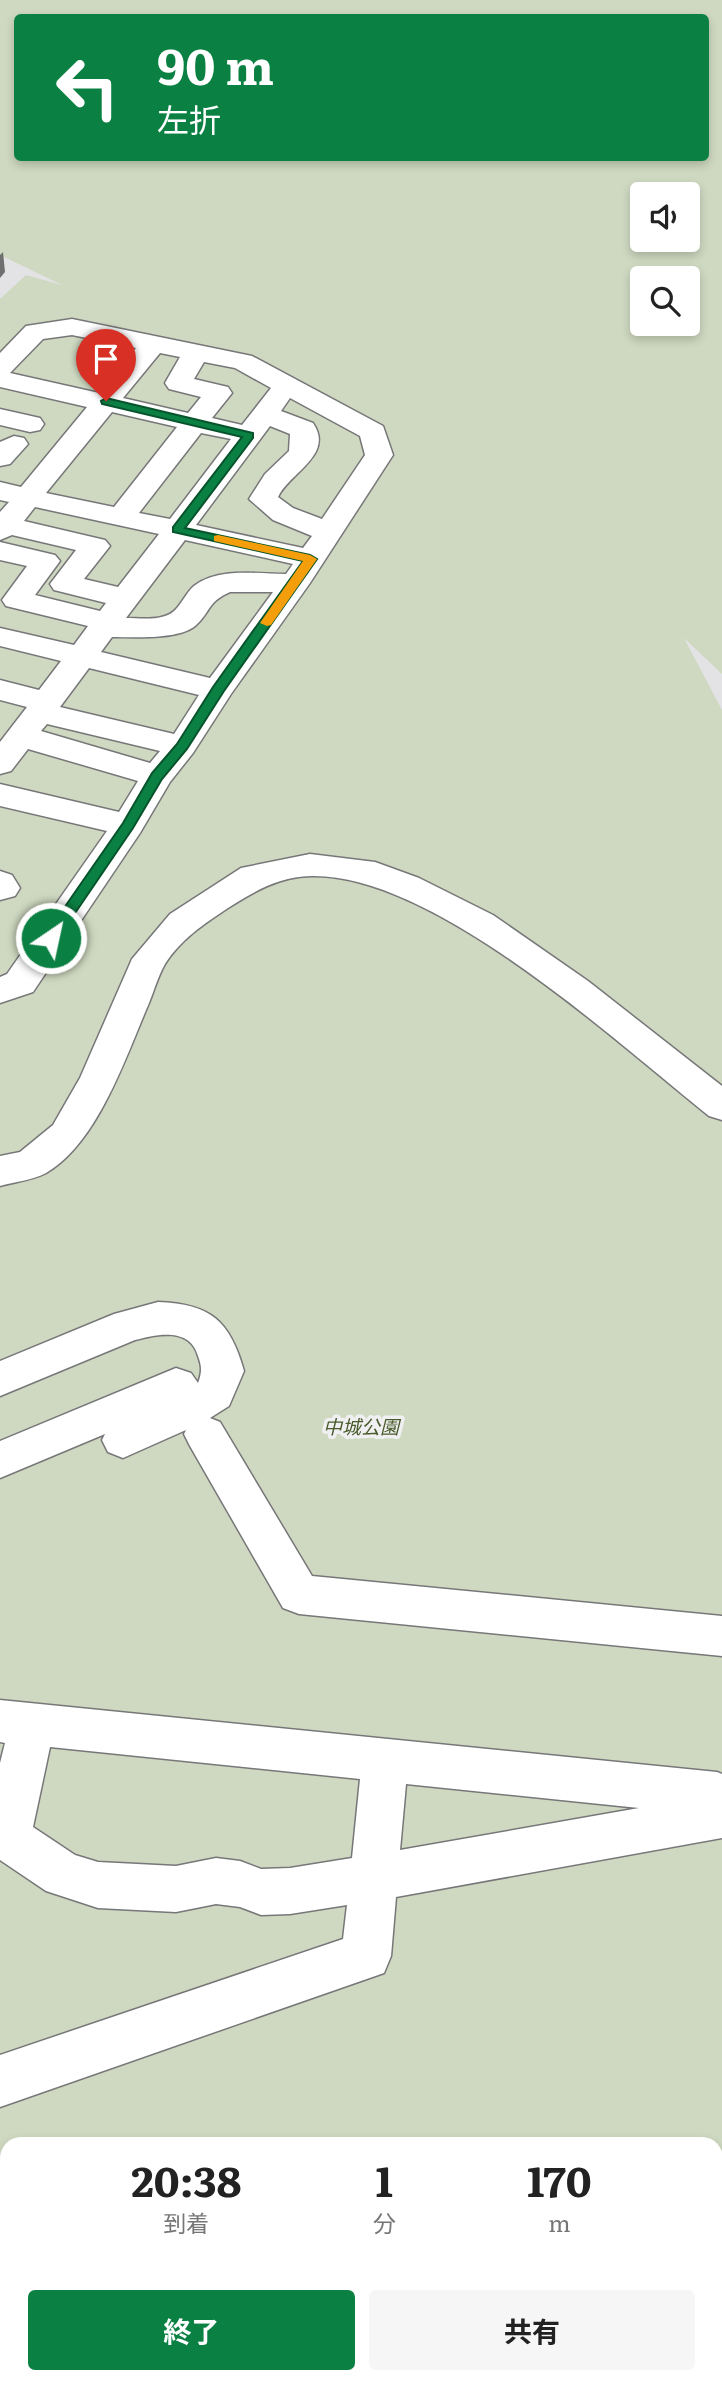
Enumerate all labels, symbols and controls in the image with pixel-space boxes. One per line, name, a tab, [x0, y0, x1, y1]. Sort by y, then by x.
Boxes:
text: 90 m	[157, 27, 274, 100]
icon: left	[42, 42, 133, 133]
text: 左折	[157, 94, 221, 142]
map controls	[630, 182, 700, 336]
button: sound	[630, 182, 700, 252]
button: search	[630, 266, 700, 336]
pin	[76, 329, 136, 401]
icon: arrive	[87, 340, 125, 378]
position arrow	[14, 901, 88, 975]
park label: 中城公園	[323, 1412, 402, 1440]
text: 20:38	[131, 2148, 241, 2210]
text: 1	[375, 2148, 393, 2210]
text: 170	[527, 2148, 592, 2210]
text: 到着	[163, 2205, 209, 2239]
text: 分	[373, 2205, 396, 2239]
text: m	[548, 2205, 570, 2239]
button: 終了	[28, 2290, 355, 2370]
button: 共有	[369, 2290, 695, 2370]

